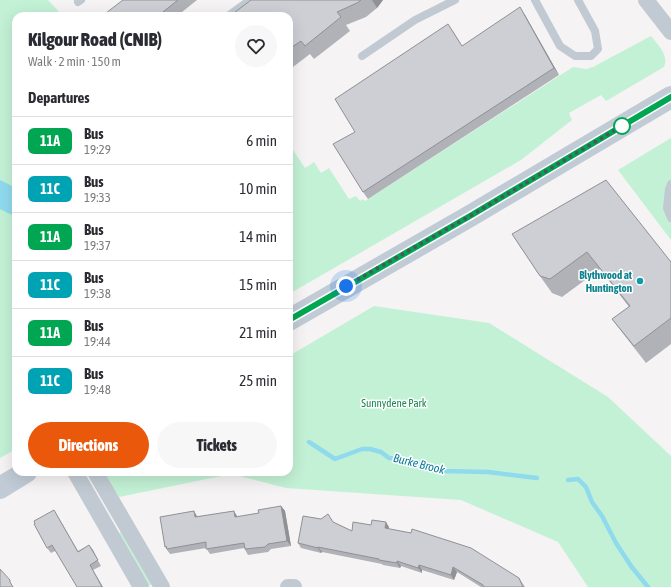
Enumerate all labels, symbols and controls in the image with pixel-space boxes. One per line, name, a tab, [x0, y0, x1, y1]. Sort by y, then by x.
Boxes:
button: heart	[235, 25, 277, 67]
text: Kilgour Road (CNIB)	[28, 28, 162, 50]
text: Walk · 2 min · 150 m	[28, 54, 121, 69]
text: Departures	[28, 89, 90, 106]
unlabelled marker	[613, 117, 631, 135]
text: Bus	[84, 125, 104, 142]
text: 6 min	[246, 132, 277, 149]
text: 11A	[40, 133, 60, 149]
text: 19:29	[84, 142, 111, 157]
text: Bus	[84, 173, 104, 190]
text: 10 min	[239, 180, 277, 197]
text: 11C	[40, 181, 60, 197]
text: 19:33	[84, 190, 111, 205]
text: Bus	[84, 221, 104, 238]
text: 14 min	[239, 228, 277, 245]
text: 11A	[40, 229, 60, 245]
text: 19:37	[84, 238, 111, 253]
text: Bus	[84, 269, 104, 286]
place label: Blythwood at Huntington	[579, 269, 633, 294]
text: 15 min	[239, 276, 277, 293]
your location	[336, 276, 356, 296]
marker: Blythwood at Huntington	[635, 276, 645, 286]
text: 11C	[40, 277, 60, 293]
text: 19:38	[84, 286, 111, 301]
text: Bus	[84, 317, 104, 334]
text: 21 min	[239, 324, 277, 341]
text: 11A	[40, 325, 60, 341]
text: 19:44	[84, 334, 111, 349]
text: Bus	[84, 365, 104, 382]
text: 25 min	[239, 372, 277, 389]
text: 11C	[40, 373, 60, 389]
text: 19:48	[84, 382, 111, 397]
park label: Sunnydene Park	[361, 397, 427, 409]
button: Directions	[28, 422, 149, 468]
button: Tickets	[157, 422, 277, 468]
water label: Burke Brook	[392, 451, 447, 477]

